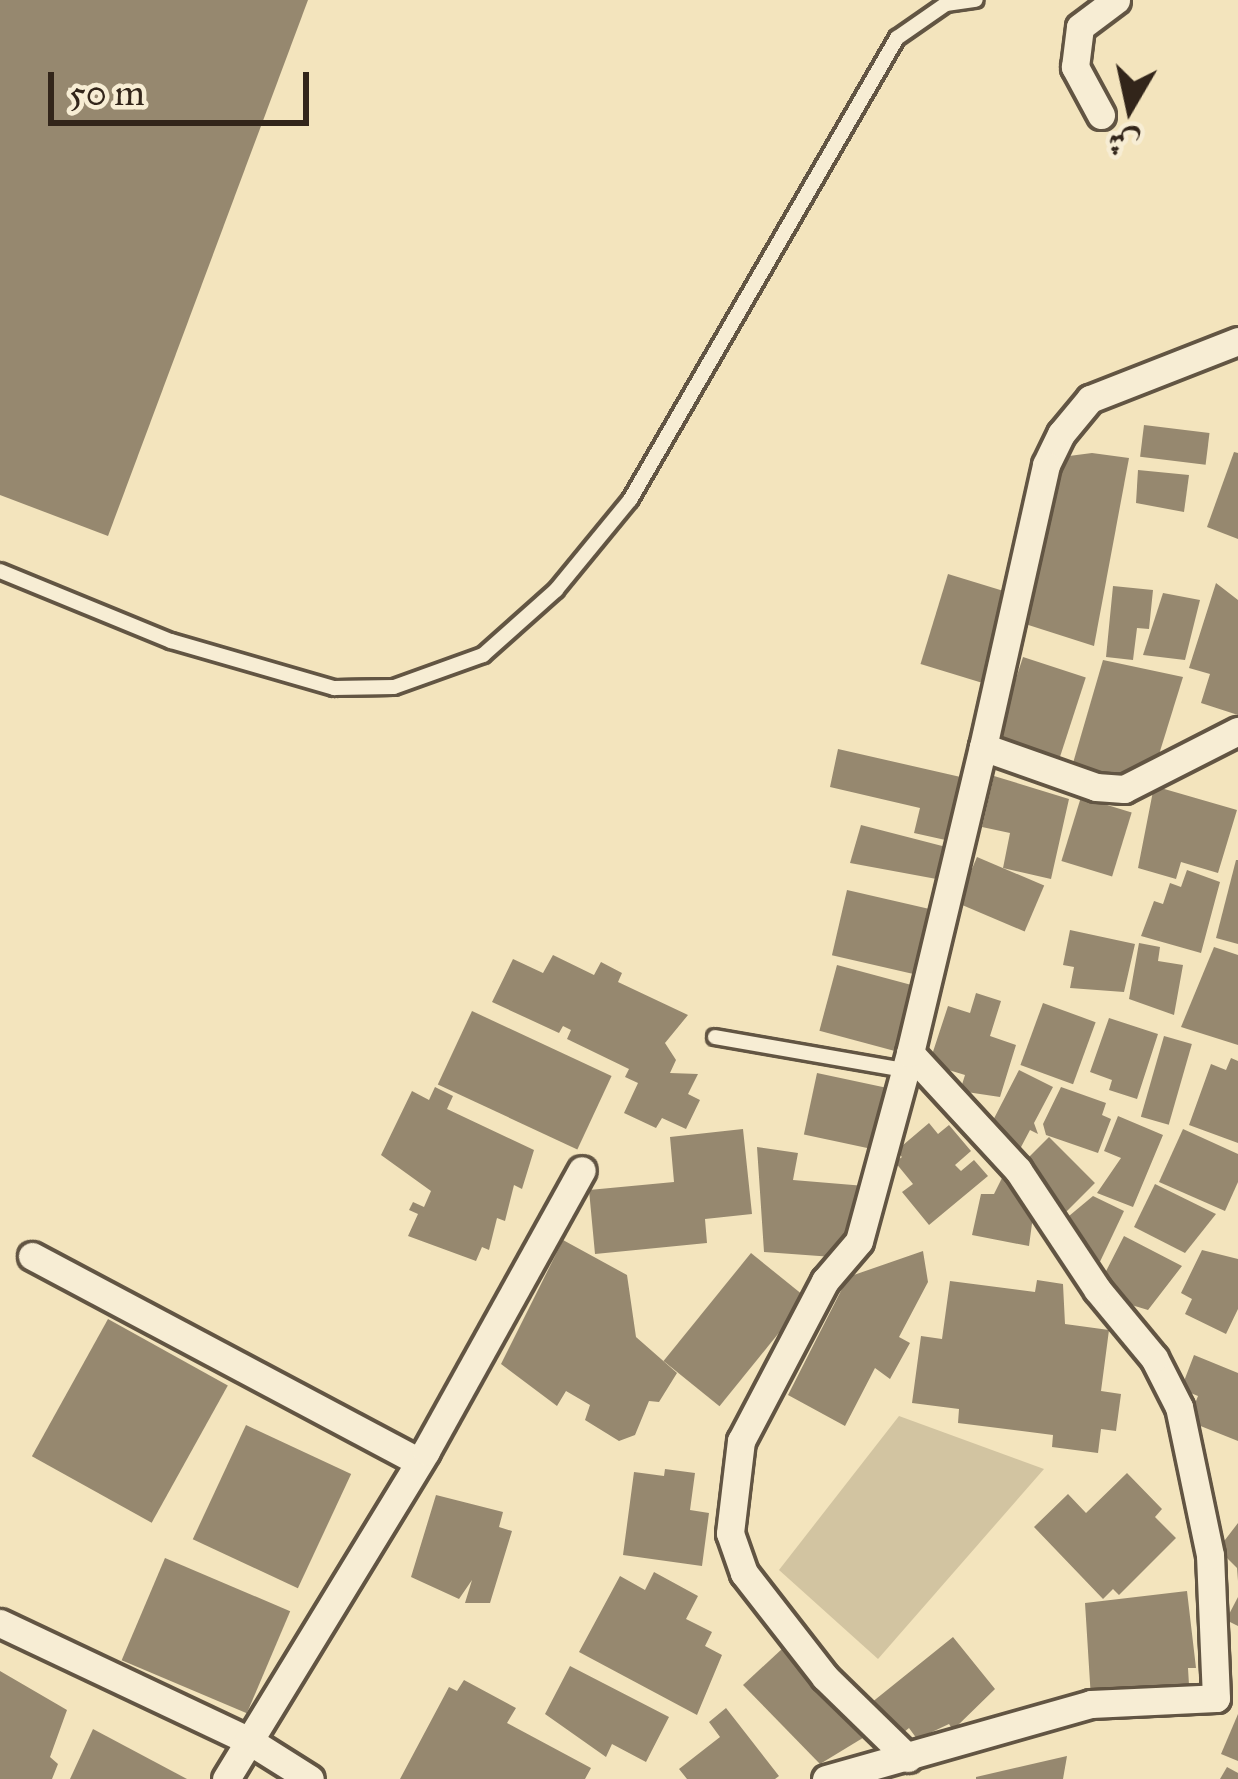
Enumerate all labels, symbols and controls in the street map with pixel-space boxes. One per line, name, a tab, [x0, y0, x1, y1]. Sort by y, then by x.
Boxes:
scale bar	[54, 48, 315, 122]
north arrow	[1070, 48, 1190, 168]
text: 50 m	[69, 71, 145, 115]
text: ش	[1105, 121, 1144, 166]

